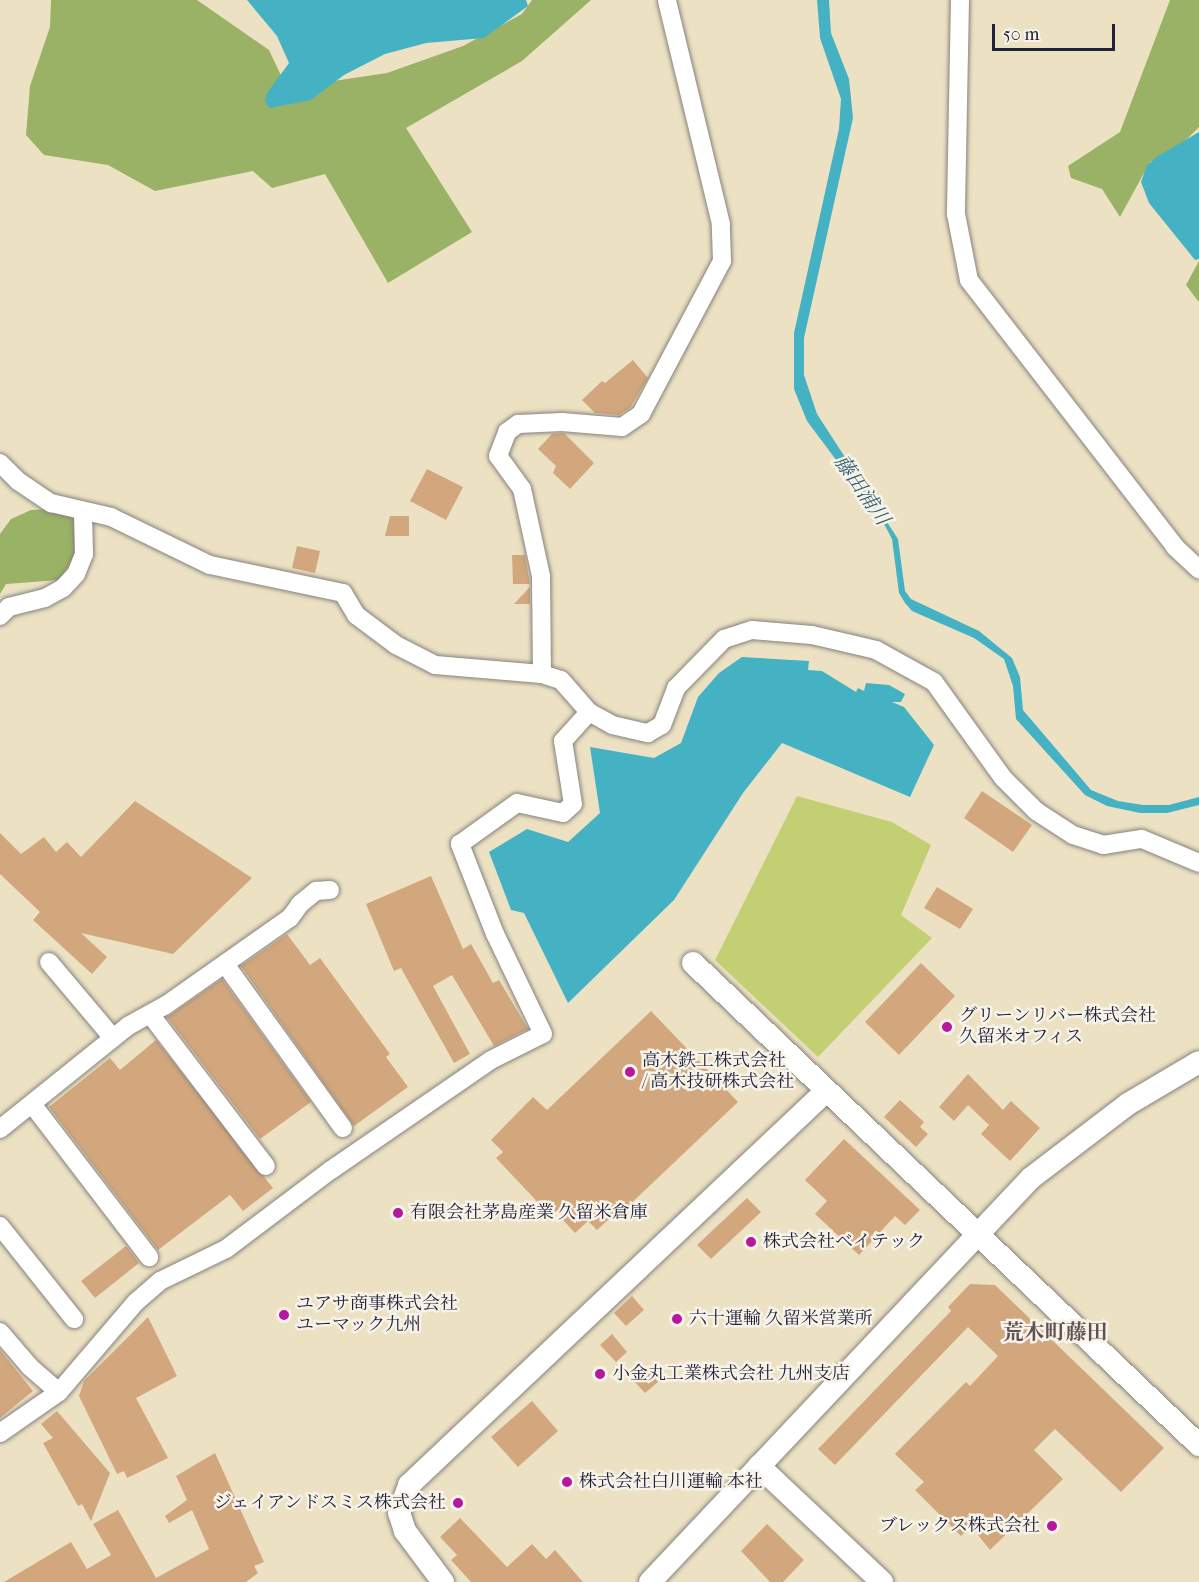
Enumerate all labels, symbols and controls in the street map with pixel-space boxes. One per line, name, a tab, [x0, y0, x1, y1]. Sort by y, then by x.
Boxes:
scale bar	[995, 12, 1118, 50]
text: 50 m	[1003, 24, 1039, 45]
water label: 藤田浦川	[829, 450, 895, 530]
place label: グリーンリバー株式会社 久留米オフィス	[959, 1006, 1157, 1048]
marker: グリーンリバー株式会社 久留米オフィス	[940, 1020, 954, 1034]
place label: 高木鉄工株式会社 / 高木技研株式会社	[642, 1051, 794, 1094]
marker: 高木鉄工株式会社 / 高木技研株式会社	[623, 1065, 637, 1079]
place label: 有限会社茅島産業 久留米倉庫	[410, 1202, 648, 1224]
marker: 有限会社茅島産業 久留米倉庫	[391, 1206, 405, 1220]
place label: 株式会社ベイテック	[763, 1231, 925, 1253]
marker: 株式会社ベイテック	[744, 1235, 758, 1249]
place label: ユアサ商事株式会社 ユーマック九州	[296, 1294, 458, 1336]
marker: ユアサ商事株式会社 ユーマック九州	[277, 1308, 291, 1322]
place label: 六十運輸 久留米営業所	[689, 1308, 873, 1330]
marker: 六十運輸 久留米営業所	[670, 1312, 684, 1326]
district label: 荒木町藤田	[1003, 1319, 1107, 1345]
place label: 小金丸工業株式会社 九州支店	[612, 1363, 850, 1385]
marker: 小金丸工業株式会社 九州支店	[593, 1367, 607, 1381]
place label: 株式会社白川運輸 本社	[579, 1471, 763, 1493]
marker: 株式会社白川運輸 本社	[560, 1475, 574, 1489]
place label: ジェイアンドスミス株式会社	[212, 1492, 446, 1514]
marker: ジェイアンドスミス株式会社	[451, 1496, 465, 1510]
place label: ブレックス株式会社	[878, 1515, 1040, 1537]
marker: ブレックス株式会社	[1045, 1519, 1059, 1533]

